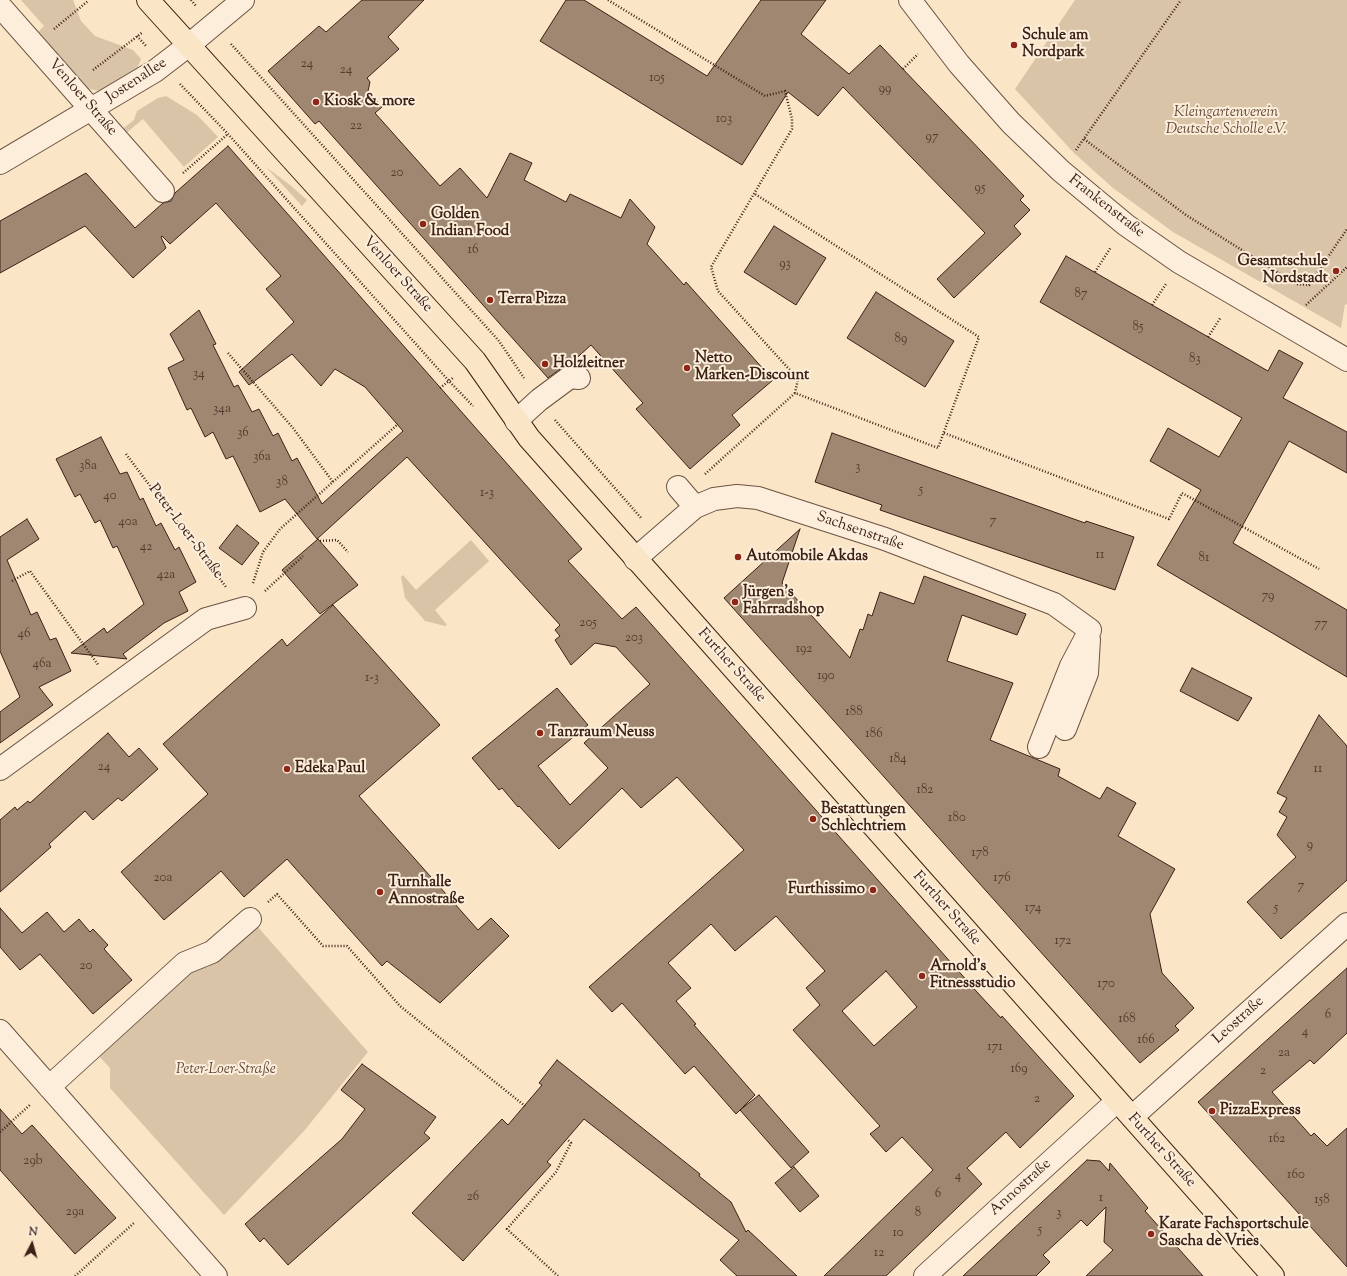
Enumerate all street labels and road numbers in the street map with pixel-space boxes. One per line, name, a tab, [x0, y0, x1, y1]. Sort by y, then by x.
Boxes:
street label: Jostenallee	[103, 55, 171, 107]
street label: Venloer Straße	[44, 56, 120, 140]
street label: Frankenstraße	[1064, 172, 1148, 242]
street label: Venloer Straße	[358, 233, 436, 317]
street label: Peter-Loer-Straße	[143, 481, 227, 583]
street label: Sachsenstraße	[814, 509, 906, 555]
street label: Further Straße	[693, 625, 769, 707]
street label: Further Straße	[908, 868, 984, 950]
street label: Leostraße	[1210, 993, 1268, 1049]
street label: Further Straße	[1123, 1110, 1199, 1192]
street label: Annostraße	[987, 1156, 1055, 1220]

